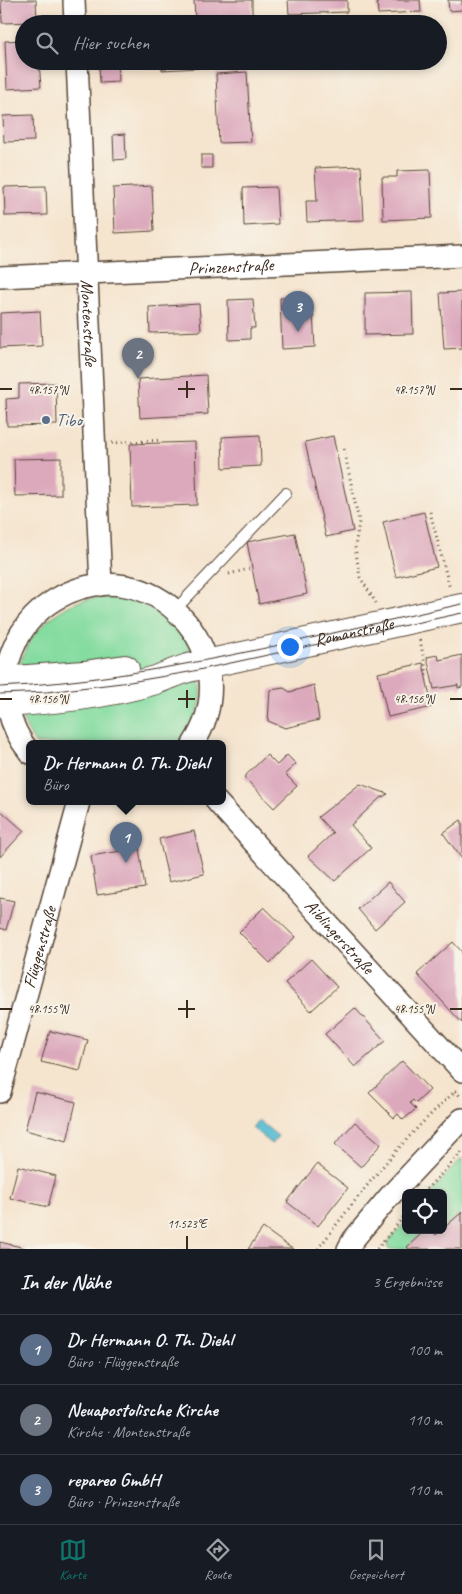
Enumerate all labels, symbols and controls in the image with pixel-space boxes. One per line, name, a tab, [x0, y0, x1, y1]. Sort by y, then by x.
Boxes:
search box	[15, 15, 447, 70]
icon: search	[33, 29, 61, 57]
text: Hier suchen	[73, 31, 149, 55]
street label: Prinzenstraße	[188, 254, 275, 279]
street label: Montenstraße	[76, 279, 102, 368]
pin: 3	[282, 291, 314, 332]
pin: 2	[122, 338, 154, 379]
text: 48.157°N	[28, 382, 70, 398]
text: 48.157°N	[394, 382, 436, 398]
place label: Tibo	[56, 409, 83, 431]
marker: Tibo	[40, 414, 52, 426]
street label: Romanstraße	[312, 612, 397, 651]
your location	[277, 634, 303, 660]
text: 48.156°N	[28, 691, 70, 707]
text: 48.156°N	[394, 691, 436, 707]
popup	[26, 740, 226, 805]
text: Dr Hermann O. Th. Diehl	[43, 751, 209, 775]
text: Büro	[43, 775, 69, 795]
pin: 1	[110, 822, 142, 863]
street label: Aiblingerstraße	[300, 895, 380, 979]
street label: Flüggenstraße	[18, 903, 61, 991]
text: 48.155°N	[28, 1001, 70, 1017]
text: 48.155°N	[394, 1001, 436, 1017]
map controls	[402, 1189, 447, 1234]
button: locate	[402, 1189, 447, 1234]
text: 11.523°E	[167, 1216, 208, 1232]
text: In der Nähe	[20, 1269, 110, 1295]
text: 3 Ergebnisse	[373, 1272, 442, 1292]
text: Dr Hermann O. Th. Diehl	[67, 1328, 233, 1352]
text: 1	[32, 1340, 40, 1360]
text: 100 m	[408, 1340, 442, 1360]
text: Büro · Flüggenstraße	[67, 1352, 178, 1372]
text: Neuapostolische Kirche	[67, 1398, 218, 1422]
text: 2	[32, 1410, 40, 1430]
text: 110 m	[408, 1410, 442, 1430]
text: Kirche · Montenstraße	[67, 1422, 189, 1442]
text: repareo GmbH	[67, 1468, 160, 1492]
text: 3	[32, 1480, 40, 1500]
text: 110 m	[408, 1480, 442, 1500]
text: Büro · Prinzenstraße	[67, 1492, 179, 1512]
tab: Karte	[59, 1536, 87, 1583]
tab: Route	[204, 1536, 232, 1583]
tab: Gespeichert	[349, 1536, 403, 1583]

